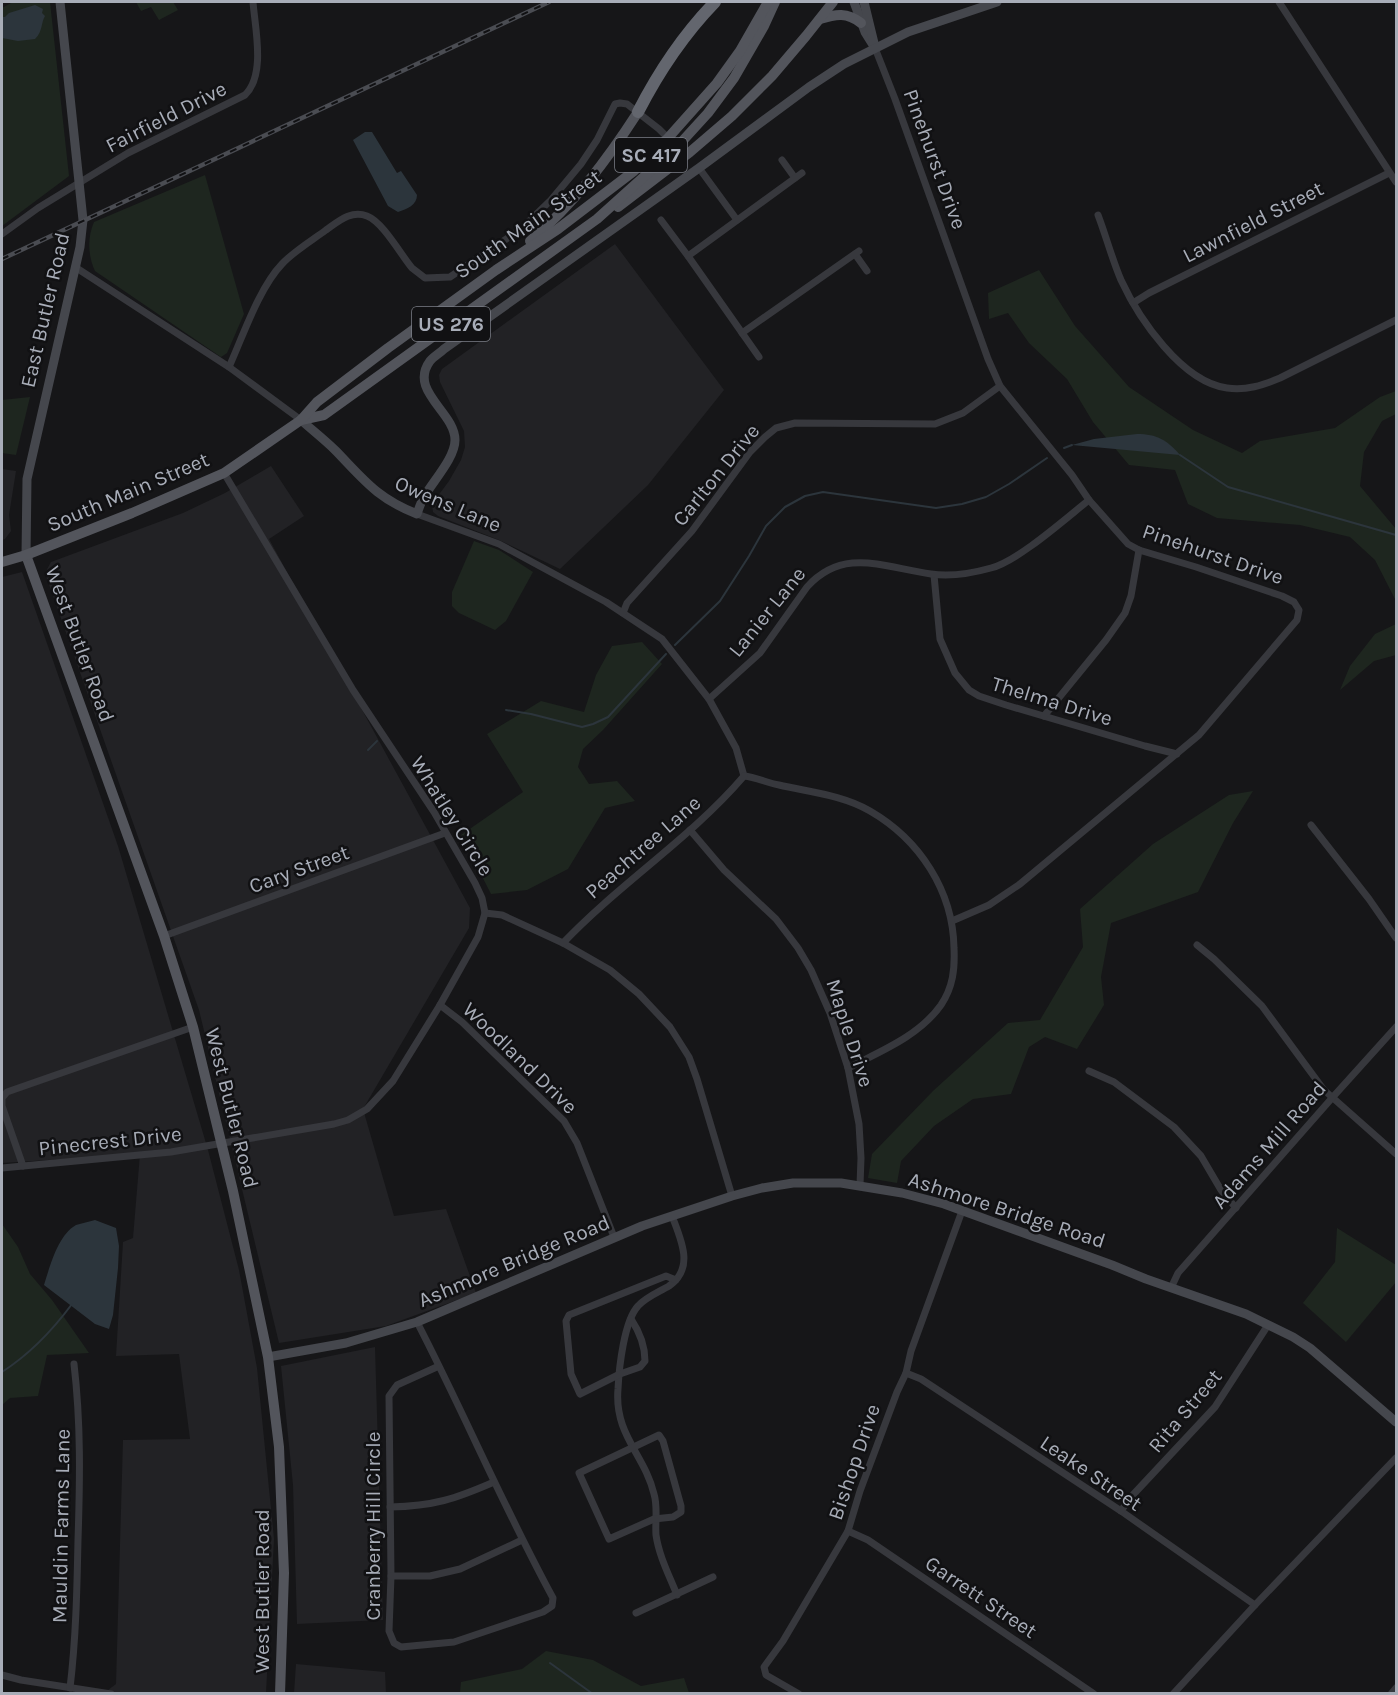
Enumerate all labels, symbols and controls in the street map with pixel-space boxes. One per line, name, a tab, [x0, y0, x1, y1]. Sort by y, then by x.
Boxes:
street label: Fairfield Drive	[102, 76, 230, 158]
street label: Pinehurst Drive	[899, 86, 971, 232]
road number: SC 417	[615, 138, 687, 172]
street label: South Main Street	[450, 164, 606, 284]
street label: Lawnfield Street	[1179, 176, 1327, 268]
street label: East Butler Road	[15, 230, 75, 390]
road number: US 276	[412, 307, 490, 341]
street label: Carlton Drive	[668, 419, 764, 531]
street label: South Main Street	[44, 447, 213, 537]
street label: Owens Lane	[391, 471, 505, 537]
street label: Pinehurst Drive	[1139, 519, 1287, 589]
street label: Lanier Lane	[724, 562, 810, 662]
street label: West Butler Road	[41, 563, 119, 725]
street label: Thelma Drive	[989, 671, 1115, 731]
street label: Whatley Circle	[406, 752, 498, 880]
street label: Peachtree Lane	[581, 791, 705, 903]
street label: Cary Street	[246, 840, 352, 898]
street label: Maple Drive	[821, 976, 879, 1090]
street label: Woodland Drive	[458, 997, 582, 1119]
street label: West Butler Road	[201, 1026, 263, 1190]
street label: Adams Mill Road	[1207, 1076, 1331, 1214]
street label: Pinecrest Drive	[37, 1122, 183, 1160]
street label: Ashmore Bridge Road	[906, 1167, 1108, 1253]
street label: Ashmore Bridge Road	[415, 1210, 613, 1312]
street label: Rita Street	[1143, 1364, 1227, 1457]
street label: Bishop Drive	[823, 1401, 885, 1523]
street label: Mauldin Farms Lane	[47, 1429, 75, 1623]
street label: Leake Street	[1036, 1430, 1146, 1516]
street label: Cranberry Hill Circle	[361, 1431, 385, 1621]
street label: West Butler Road	[250, 1509, 274, 1673]
street label: Garrett Street	[921, 1551, 1041, 1643]

